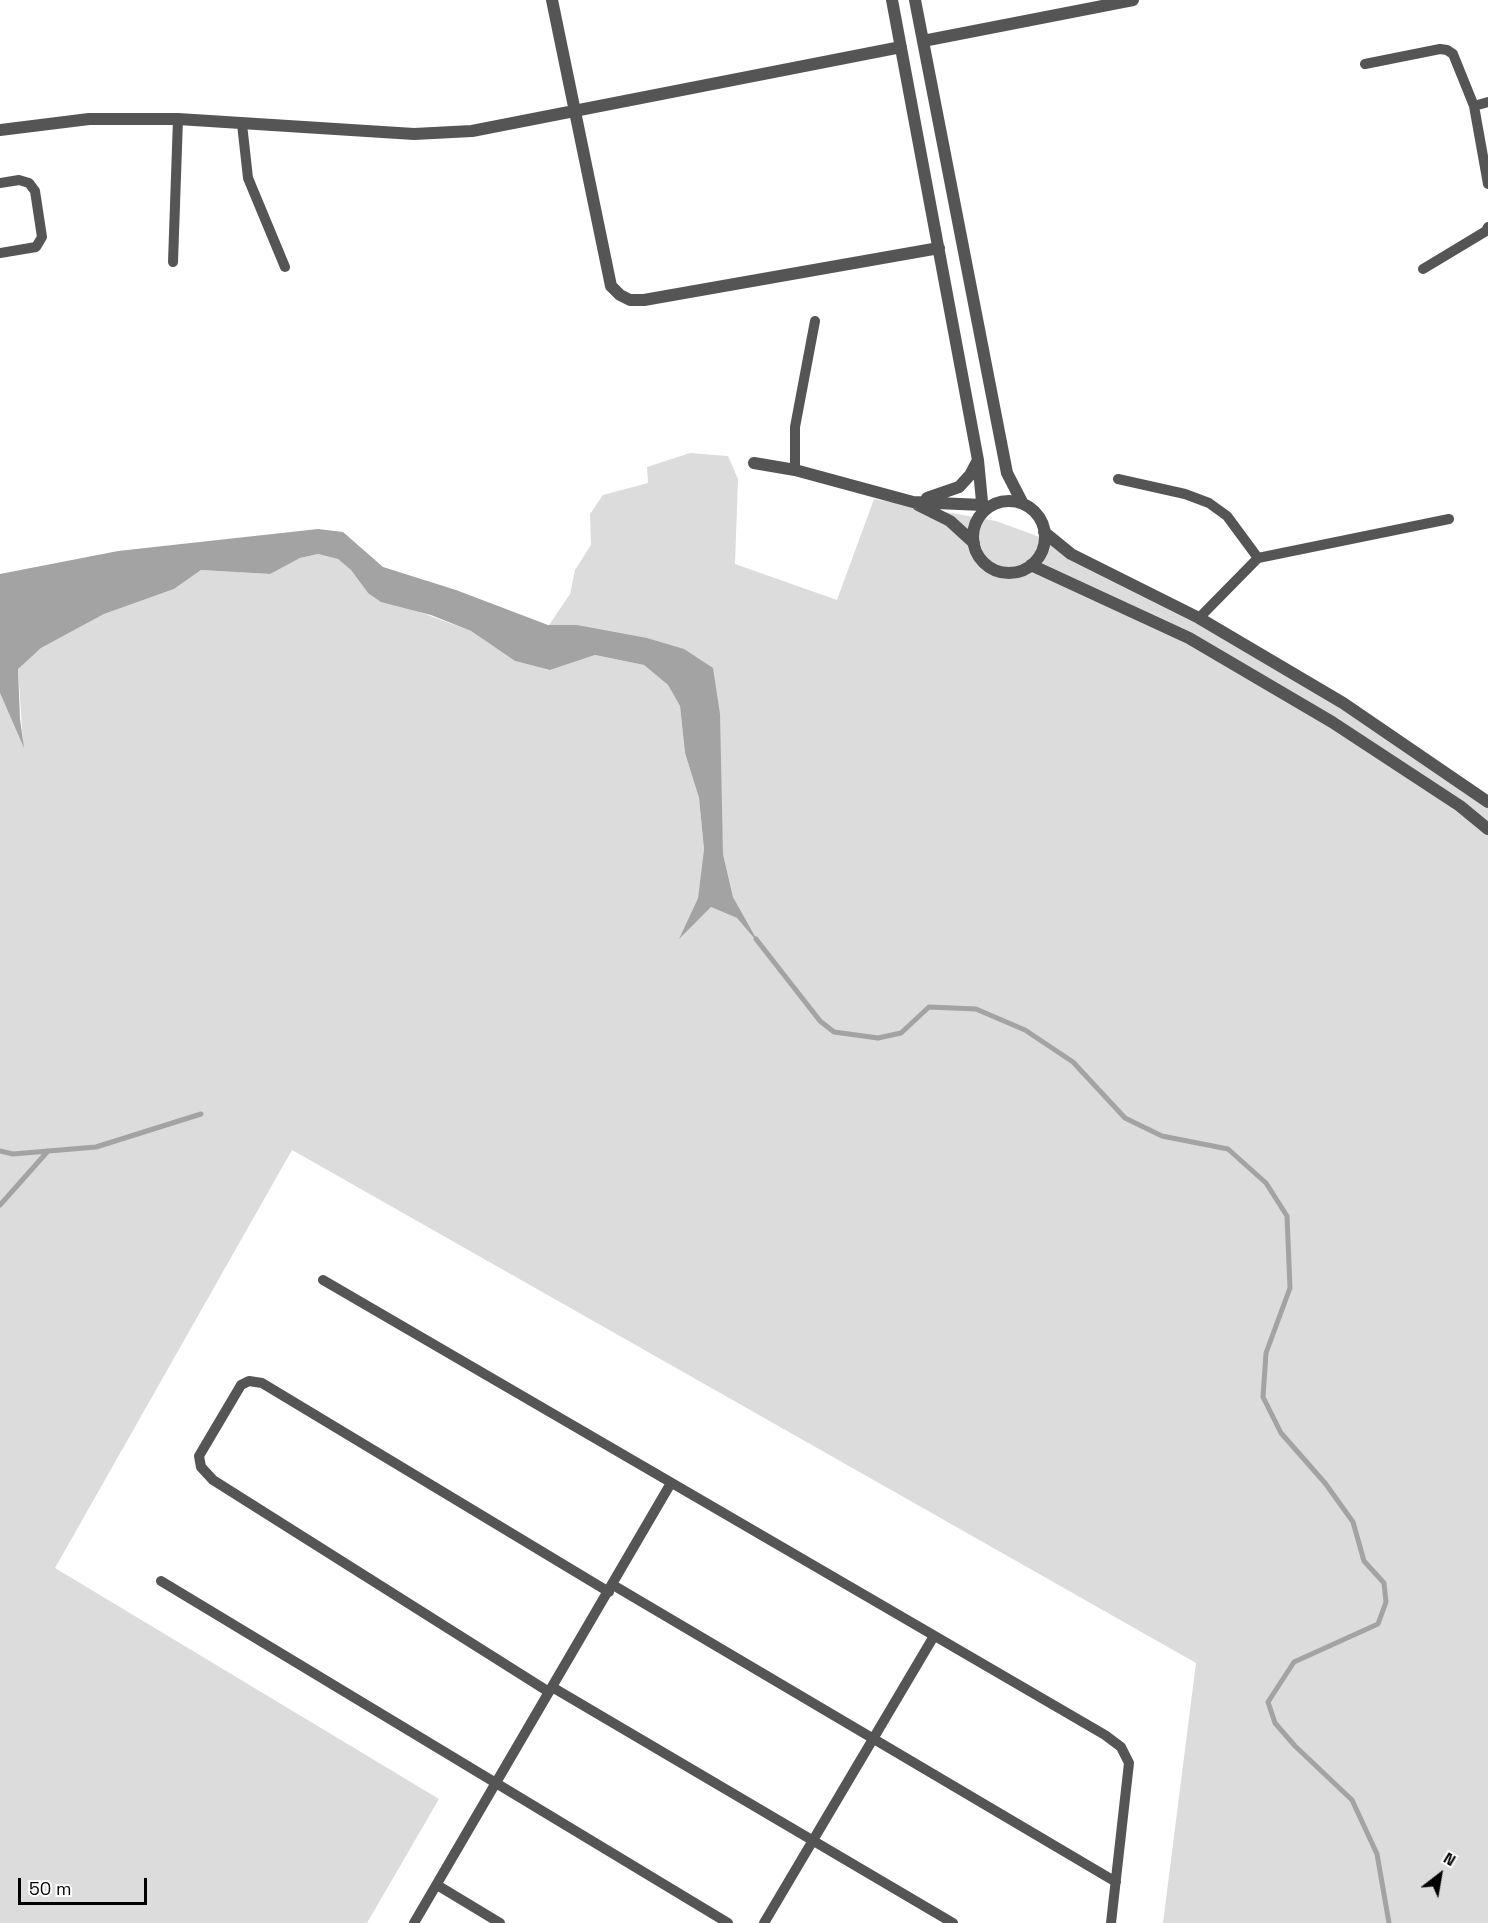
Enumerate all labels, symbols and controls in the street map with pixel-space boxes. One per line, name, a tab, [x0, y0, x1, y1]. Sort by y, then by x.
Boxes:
north arrow	[1410, 1845, 1470, 1905]
text: N	[1440, 1847, 1460, 1871]
scale bar	[21, 1866, 150, 1904]
text: 50 m	[29, 1877, 71, 1900]

